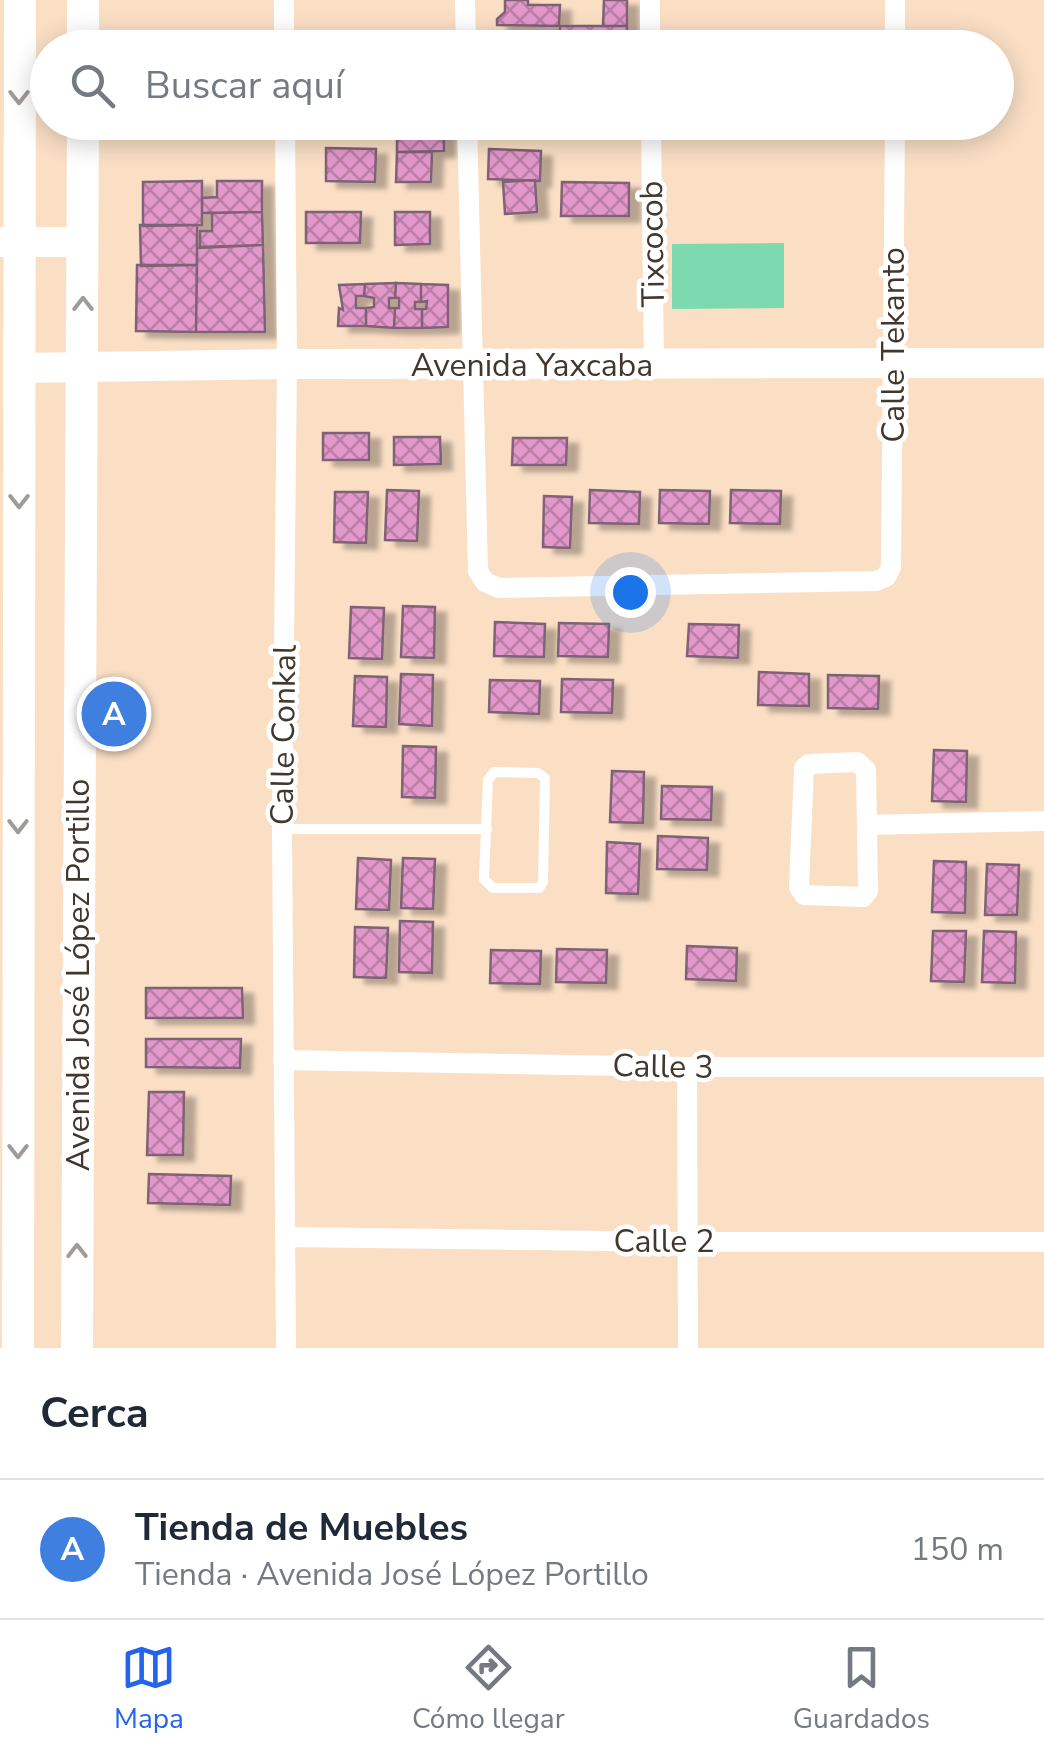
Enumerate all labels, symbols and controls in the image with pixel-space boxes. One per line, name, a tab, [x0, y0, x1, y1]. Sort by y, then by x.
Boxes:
search box	[30, 30, 1014, 140]
icon: search	[65, 58, 120, 113]
text: Buscar aquí	[145, 60, 344, 111]
one-way arrow	[8, 90, 30, 106]
street label: Tixcocob	[630, 180, 675, 308]
street label: Calle Tekanto	[872, 247, 915, 443]
one-way arrow	[72, 295, 94, 310]
street label: Avenida Yaxcaba	[411, 344, 653, 387]
one-way arrow	[8, 494, 30, 509]
your location	[605, 567, 656, 618]
street label: Calle Conkal	[260, 644, 307, 826]
pin: A	[82, 676, 146, 752]
street label: Avenida José López Portillo	[57, 779, 100, 1171]
one-way arrow	[7, 818, 29, 834]
street label: Calle 3	[612, 1044, 714, 1089]
one-way arrow	[7, 1144, 29, 1159]
street label: Calle 2	[613, 1220, 715, 1263]
one-way arrow	[66, 1242, 88, 1258]
text: Cerca	[40, 1385, 149, 1442]
text: Tienda de Muebles	[135, 1502, 468, 1553]
text: A	[61, 1528, 84, 1571]
text: 150 m	[911, 1528, 1004, 1571]
text: Tienda · Avenida José López Portillo	[135, 1553, 649, 1596]
tab: Mapa	[114, 1640, 184, 1738]
tab: Cómo llegar	[412, 1640, 565, 1738]
tab: Guardados	[793, 1640, 930, 1738]

